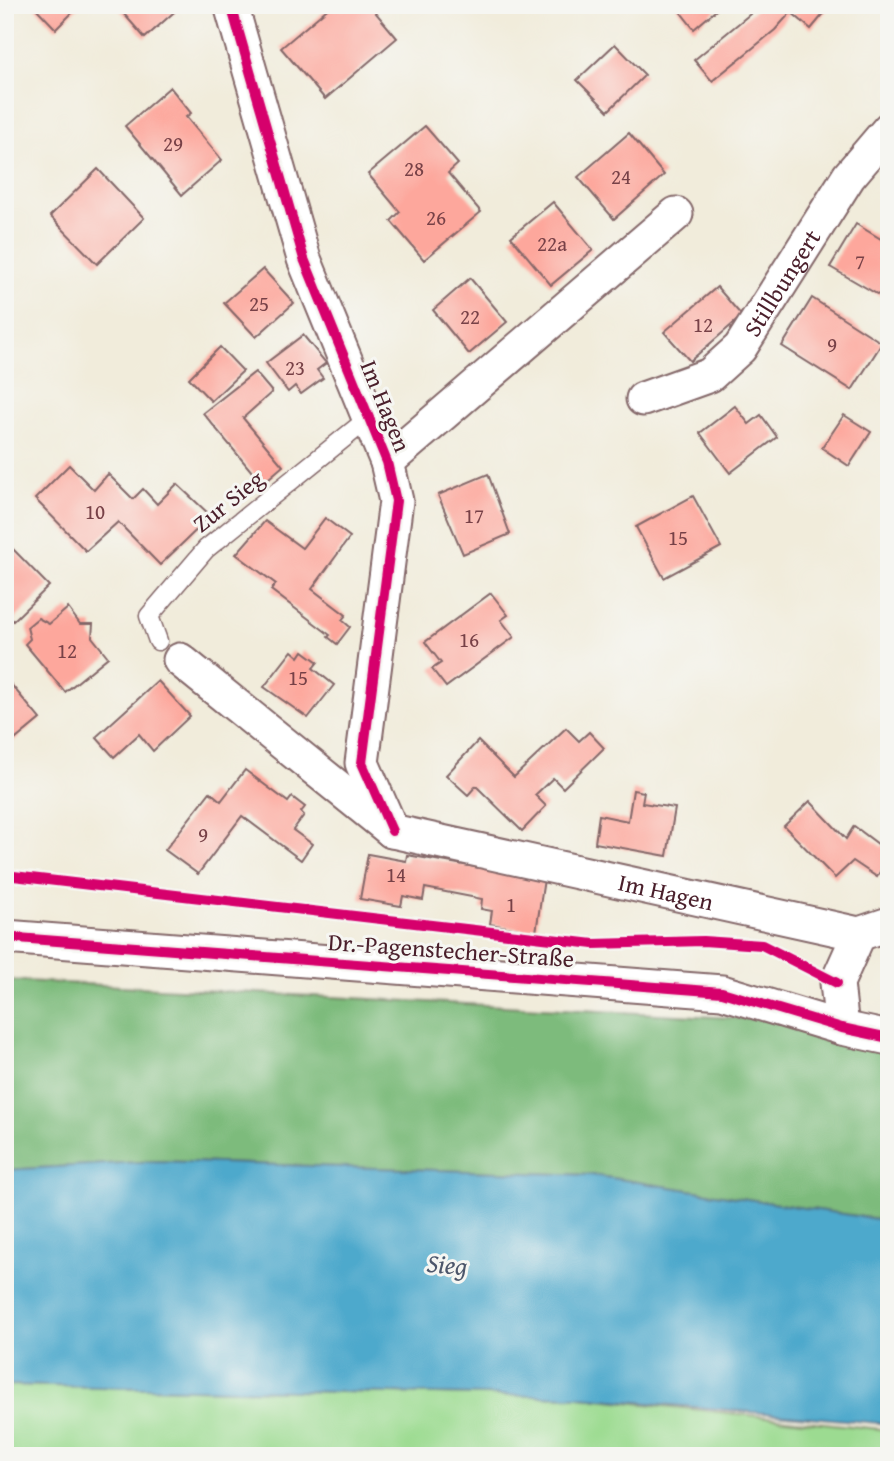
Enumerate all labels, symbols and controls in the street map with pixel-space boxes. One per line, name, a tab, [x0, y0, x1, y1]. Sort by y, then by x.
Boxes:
house number: 29	[163, 128, 183, 159]
house number: 28	[404, 153, 424, 184]
house number: 24	[611, 161, 631, 192]
house number: 26	[426, 202, 446, 233]
street label: Stillbungert	[734, 222, 829, 343]
house number: 22a	[537, 228, 567, 259]
house number: 7	[855, 246, 865, 277]
house number: 25	[249, 288, 269, 319]
house number: 22	[460, 301, 480, 332]
house number: 12	[693, 309, 713, 340]
house number: 9	[827, 329, 837, 360]
house number: 23	[285, 352, 305, 383]
street label: Im Hagen	[352, 355, 420, 458]
street label: Zur Sieg	[185, 461, 271, 541]
house number: 10	[85, 496, 105, 527]
house number: 17	[464, 500, 484, 531]
house number: 15	[668, 522, 688, 553]
house number: 16	[459, 624, 479, 655]
house number: 12	[57, 635, 77, 666]
house number: 15	[288, 662, 308, 693]
house number: 9	[198, 819, 208, 850]
house number: 14	[386, 859, 406, 890]
street label: Im Hagen	[615, 864, 717, 919]
house number: 1	[506, 889, 516, 920]
street label: Dr.-Pagenstecher-Straße	[327, 924, 575, 976]
water label: Sieg	[425, 1243, 469, 1285]

